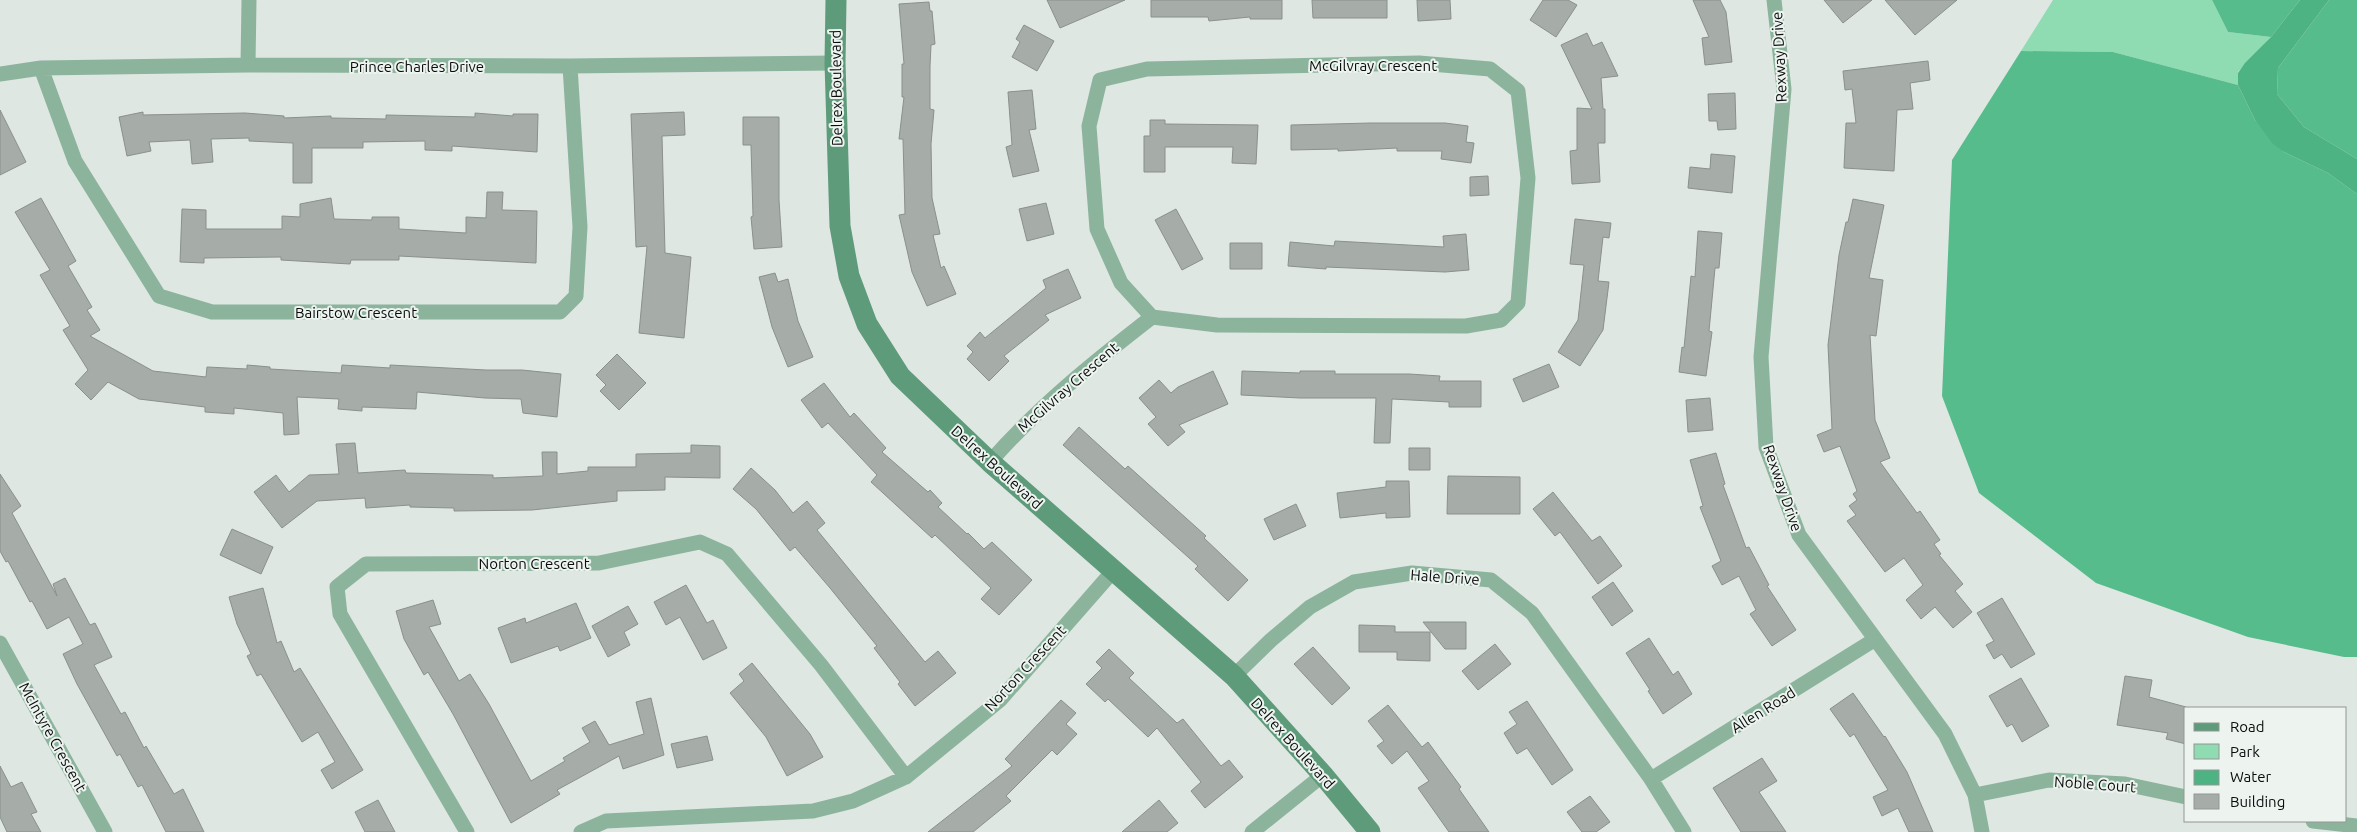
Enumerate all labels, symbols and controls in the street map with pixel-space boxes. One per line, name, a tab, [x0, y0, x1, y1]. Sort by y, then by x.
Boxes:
street label: Rexway Drive	[1768, 11, 1790, 103]
street label: Delrex Boulevard	[826, 30, 846, 146]
street label: McGilvray Crescent	[1309, 57, 1437, 74]
street label: Prince Charles Drive	[350, 58, 484, 75]
street label: Bairstow Crescent	[295, 304, 417, 321]
street label: McGilvray Crescent	[1014, 338, 1122, 435]
street label: Delrex Boulevard	[948, 422, 1046, 512]
street label: Rexway Drive	[1760, 442, 1806, 534]
street label: Norton Crescent	[478, 555, 590, 572]
street label: Hale Drive	[1410, 566, 1480, 588]
street label: Norton Crescent	[981, 621, 1069, 714]
street label: McIntyre Crescent	[16, 679, 90, 795]
street label: Allen Road	[1728, 684, 1798, 736]
street label: Delrex Boulevard	[1248, 694, 1338, 792]
legend	[2184, 707, 2347, 822]
text: Road	[2230, 718, 2265, 735]
text: Park	[2230, 743, 2260, 760]
text: Water	[2230, 768, 2271, 785]
street label: Noble Court	[2053, 773, 2137, 795]
text: Building	[2230, 793, 2285, 810]

